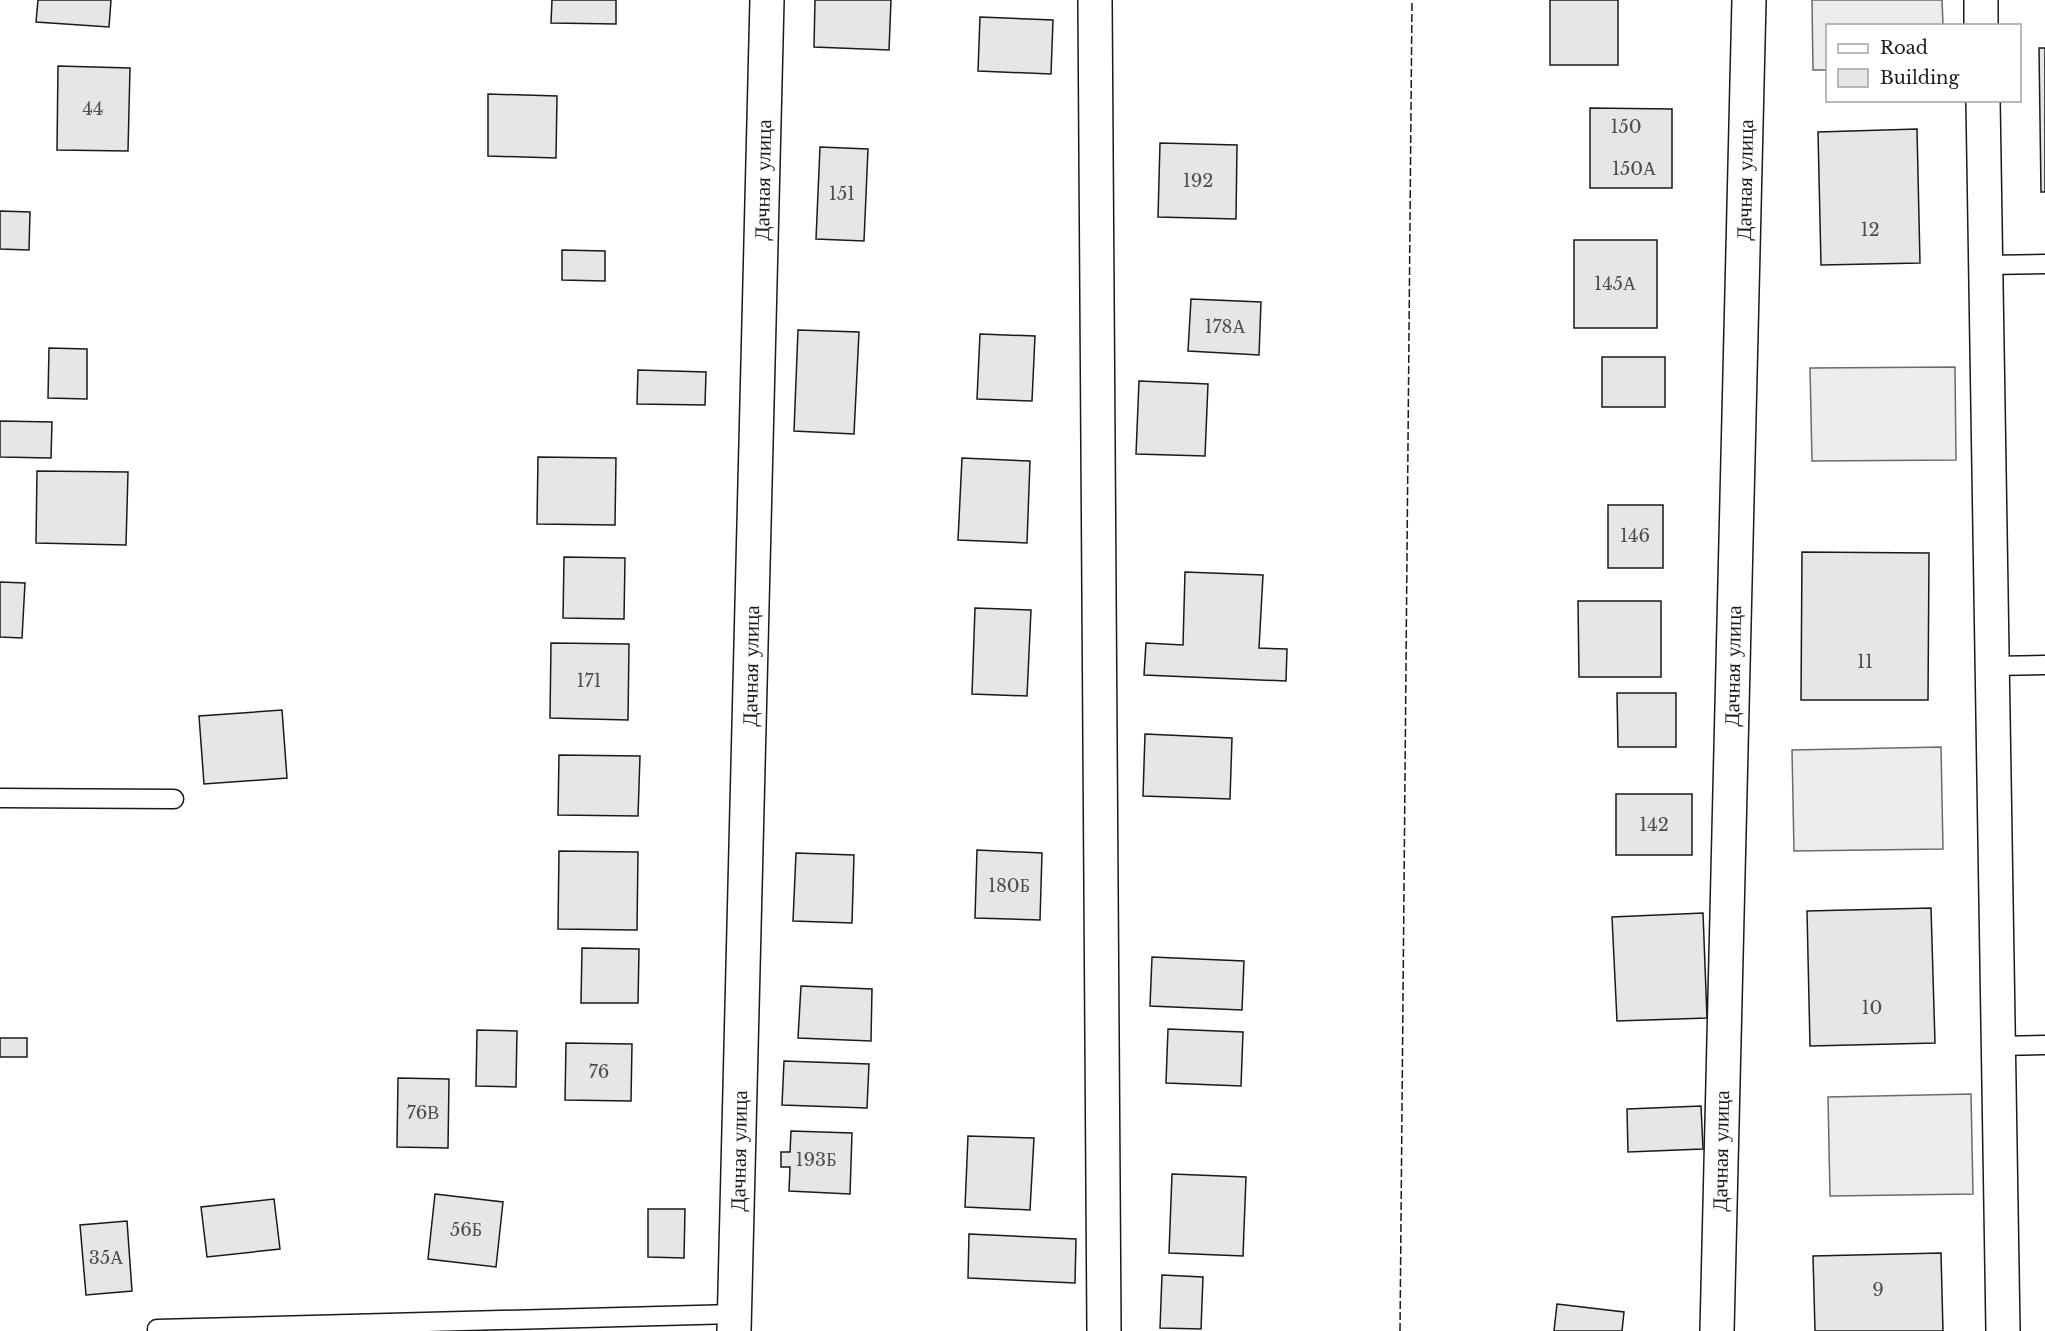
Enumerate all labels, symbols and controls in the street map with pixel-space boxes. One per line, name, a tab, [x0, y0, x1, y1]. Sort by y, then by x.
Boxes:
legend	[1826, 24, 2021, 102]
text: Road	[1880, 37, 1928, 59]
text: Building	[1880, 67, 1959, 89]
house number: 44	[82, 98, 104, 120]
house number: 150	[1610, 116, 1642, 138]
street label: Дачная улица	[749, 118, 777, 241]
street label: Дачная улица	[1731, 118, 1759, 241]
house number: 150А	[1612, 158, 1656, 180]
house number: 192	[1183, 170, 1213, 192]
house number: 151	[829, 183, 855, 205]
house number: 12	[1860, 219, 1880, 241]
house number: 145А	[1594, 273, 1636, 295]
house number: 178А	[1205, 316, 1245, 338]
house number: 146	[1620, 525, 1650, 547]
street label: Дачная улица	[737, 604, 765, 727]
street label: Дачная улица	[1719, 604, 1747, 727]
house number: 11	[1857, 651, 1873, 673]
house number: 171	[576, 670, 602, 692]
house number: 142	[1639, 814, 1669, 836]
house number: 180Б	[988, 875, 1030, 897]
house number: 10	[1862, 997, 1882, 1019]
house number: 76	[589, 1061, 609, 1083]
street label: Дачная улица	[725, 1089, 753, 1212]
street label: Дачная улица	[1707, 1089, 1735, 1212]
house number: 76В	[407, 1102, 439, 1124]
house number: 193Б	[795, 1149, 837, 1171]
house number: 56Б	[450, 1219, 482, 1241]
house number: 35А	[89, 1247, 123, 1269]
house number: 9	[1872, 1279, 1884, 1301]

